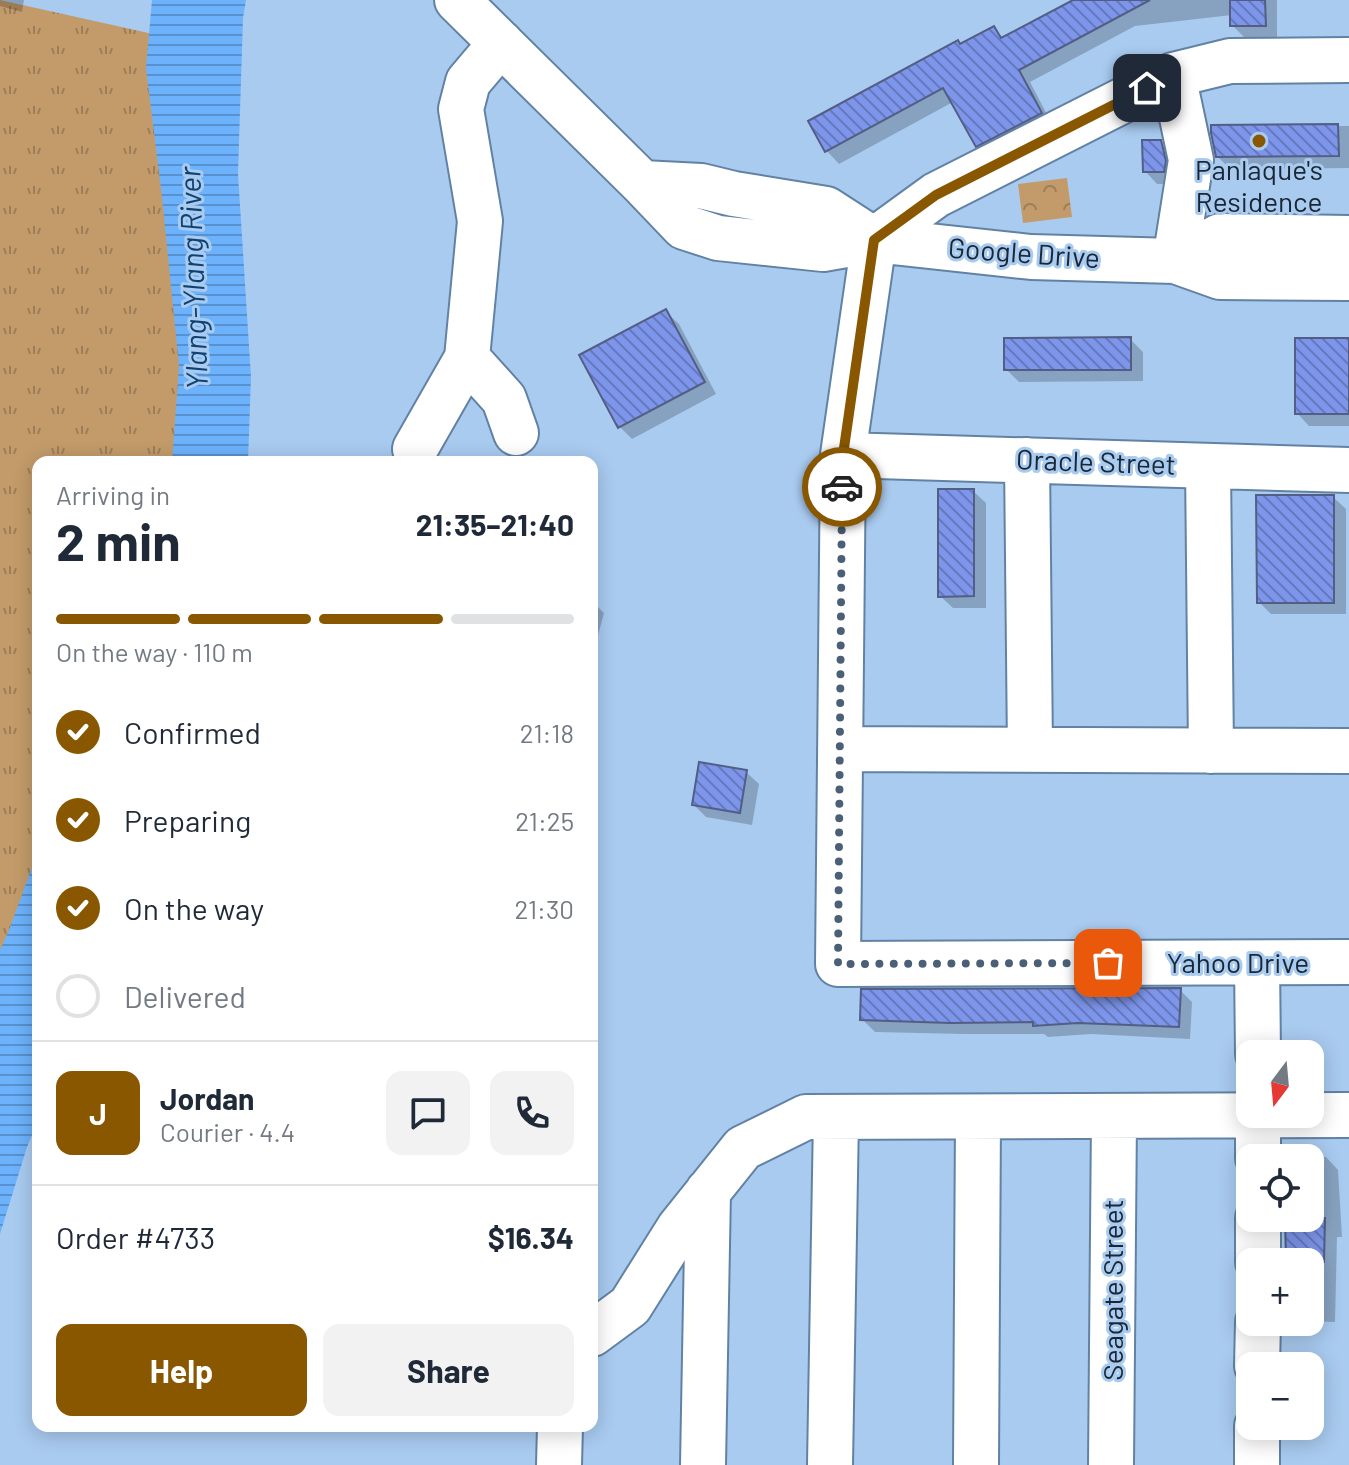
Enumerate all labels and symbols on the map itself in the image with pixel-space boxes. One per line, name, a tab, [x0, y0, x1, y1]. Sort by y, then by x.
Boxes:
pin	[1113, 54, 1181, 122]
marker: Panlaque's Residence	[1250, 132, 1268, 150]
place label: Panlaque's Residence	[1195, 152, 1323, 218]
water label: Ylang-Ylang River	[170, 165, 214, 390]
street label: Google Drive	[947, 230, 1101, 274]
street label: Oracle Street	[1016, 441, 1176, 481]
courier	[802, 447, 882, 527]
pin	[1074, 929, 1142, 997]
street label: Yahoo Drive	[1167, 945, 1309, 979]
north arrow	[1236, 1040, 1324, 1128]
street label: Seagate Street	[1095, 1199, 1129, 1381]

